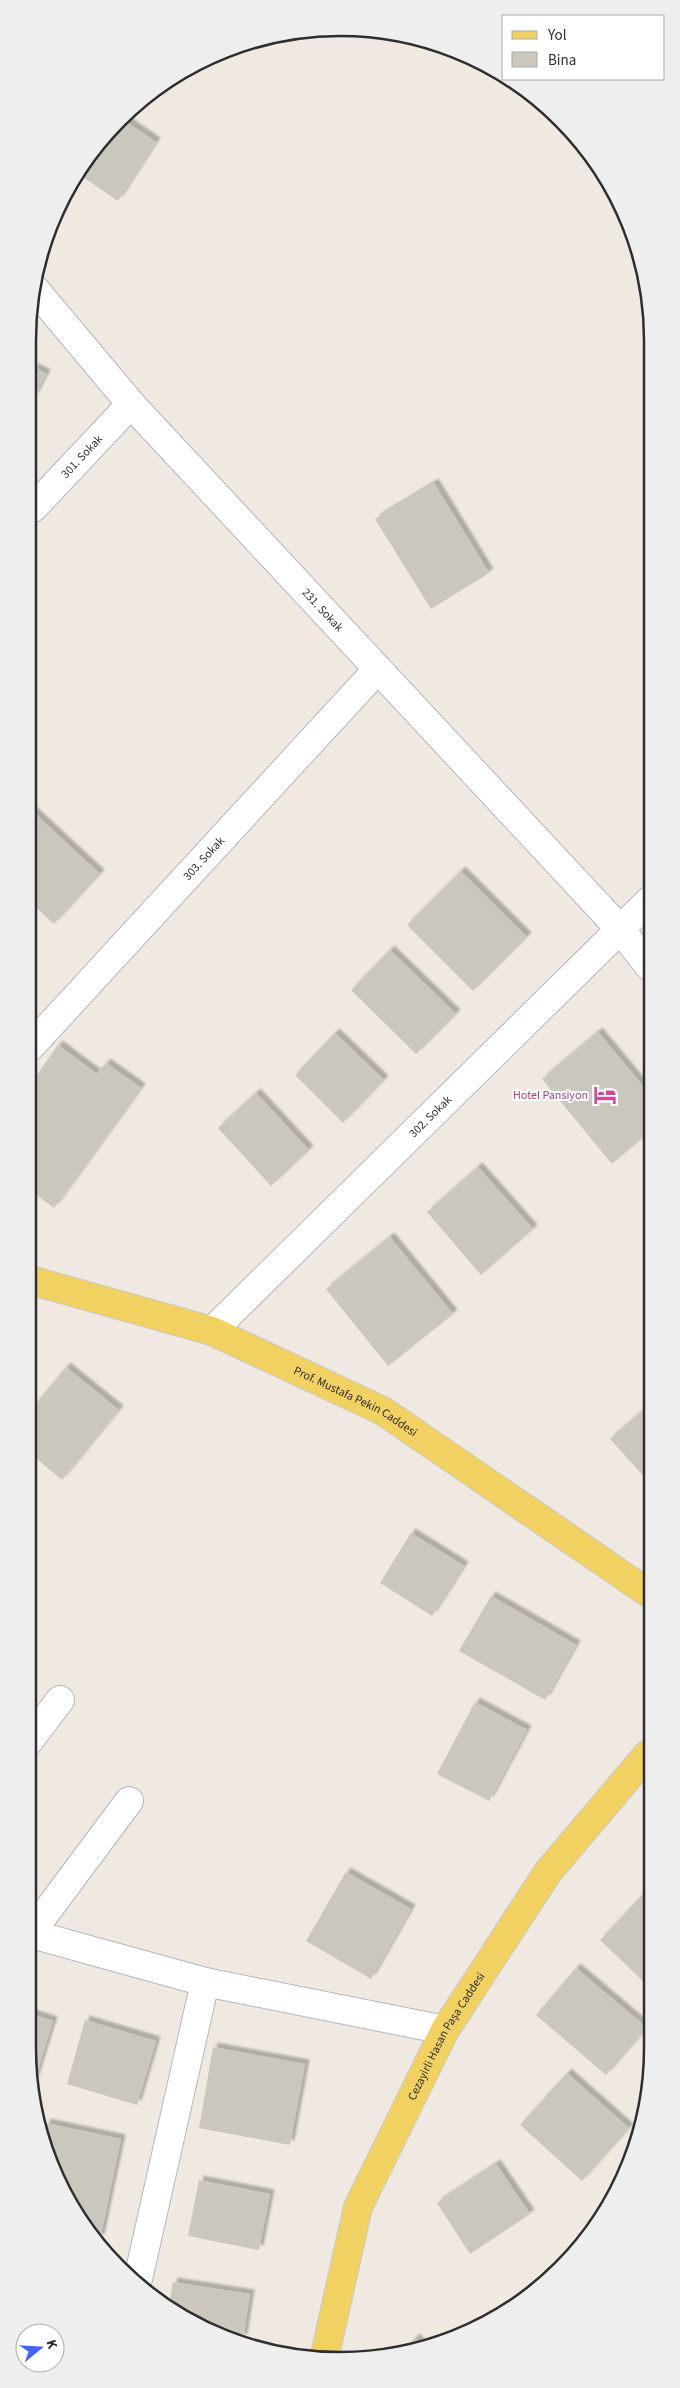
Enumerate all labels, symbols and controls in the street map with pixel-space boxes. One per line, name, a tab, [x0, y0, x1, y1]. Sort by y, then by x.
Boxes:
legend	[502, 15, 665, 80]
text: Yol	[547, 25, 567, 46]
text: Bina	[548, 50, 576, 71]
street label: 301. Sokak	[57, 431, 106, 482]
street label: 231. Sokak	[298, 584, 347, 636]
street label: 303. Sokak	[179, 833, 228, 884]
hotel icon: Hotel Pansiyon	[592, 1082, 618, 1108]
place label: Hotel Pansiyon	[513, 1087, 588, 1104]
street label: 302. Sokak	[405, 1091, 455, 1141]
street label: Prof. Mustafa Pekin Caddesi	[291, 1362, 421, 1441]
street label: Cezayirli Hasan Paşa Caddesi	[403, 1969, 489, 2103]
north arrow	[15, 2323, 65, 2373]
text: K	[41, 2337, 62, 2352]

